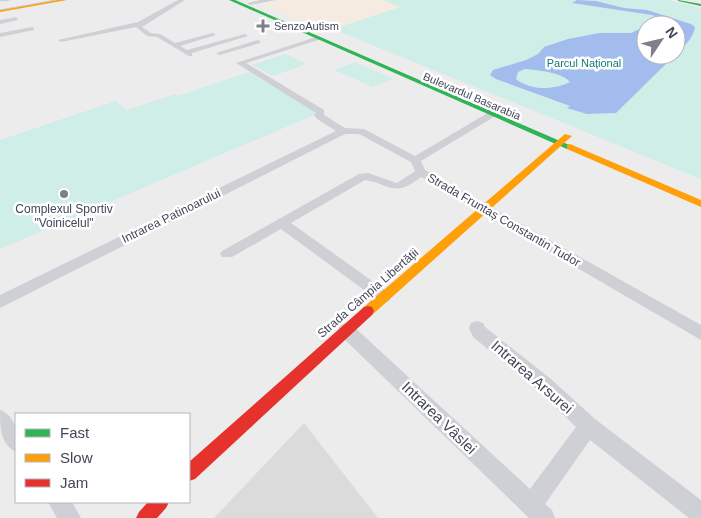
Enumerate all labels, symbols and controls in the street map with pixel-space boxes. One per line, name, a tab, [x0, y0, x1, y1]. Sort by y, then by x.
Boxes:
north arrow	[636, 15, 686, 65]
marker: SenzoAutism	[256, 19, 270, 33]
place label: SenzoAutism	[274, 20, 339, 32]
text: N	[662, 24, 681, 41]
park label: Parcul Național	[547, 57, 621, 69]
street label: Bulevardul Basarabia	[422, 70, 523, 122]
street label: Strada Fruntaș Constantin Tudor	[425, 170, 583, 270]
street label: Intrarea Patinoarului	[119, 186, 223, 246]
marker: Complexul Sportiv "Voinicelul"	[58, 188, 70, 200]
place label: Complexul Sportiv "Voinicelul"	[15, 202, 113, 230]
street label: Strada Câmpia Libertății	[315, 245, 421, 341]
street label: Intrarea Arsurei	[488, 337, 577, 417]
street label: Intrarea Vâslei	[399, 378, 480, 457]
legend	[15, 413, 190, 503]
text: Fast	[60, 424, 90, 441]
text: Slow	[60, 449, 93, 466]
text: Jam	[60, 474, 88, 491]

